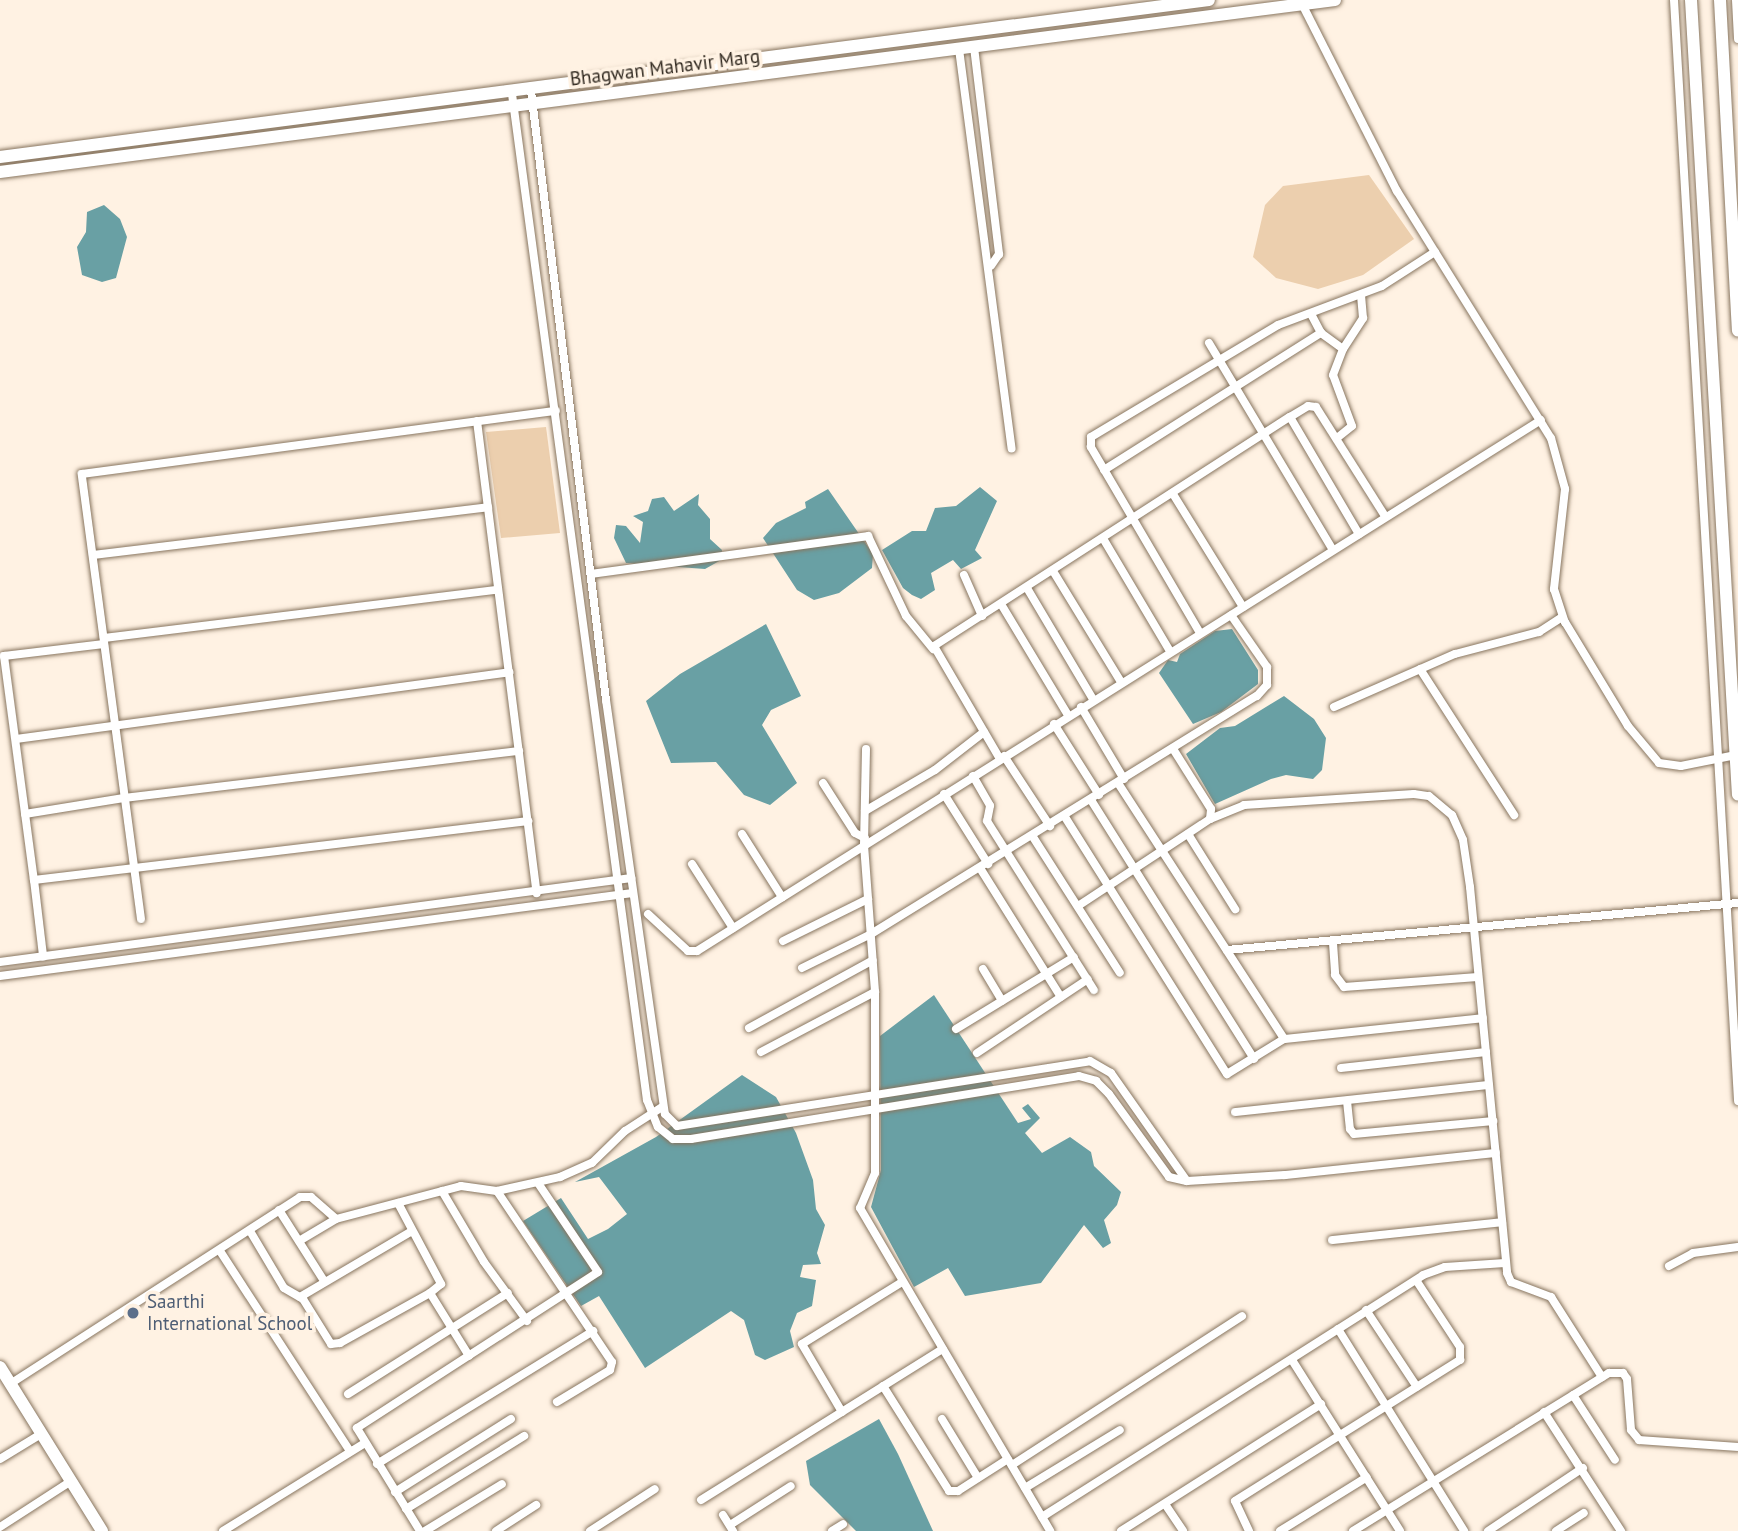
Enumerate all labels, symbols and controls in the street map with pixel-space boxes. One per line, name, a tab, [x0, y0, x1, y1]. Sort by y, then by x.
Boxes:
street label: Bhagwan Mahavir Marg	[569, 45, 761, 91]
place label: Saarthi International School	[147, 1291, 312, 1335]
marker: Saarthi International School	[125, 1305, 141, 1321]

